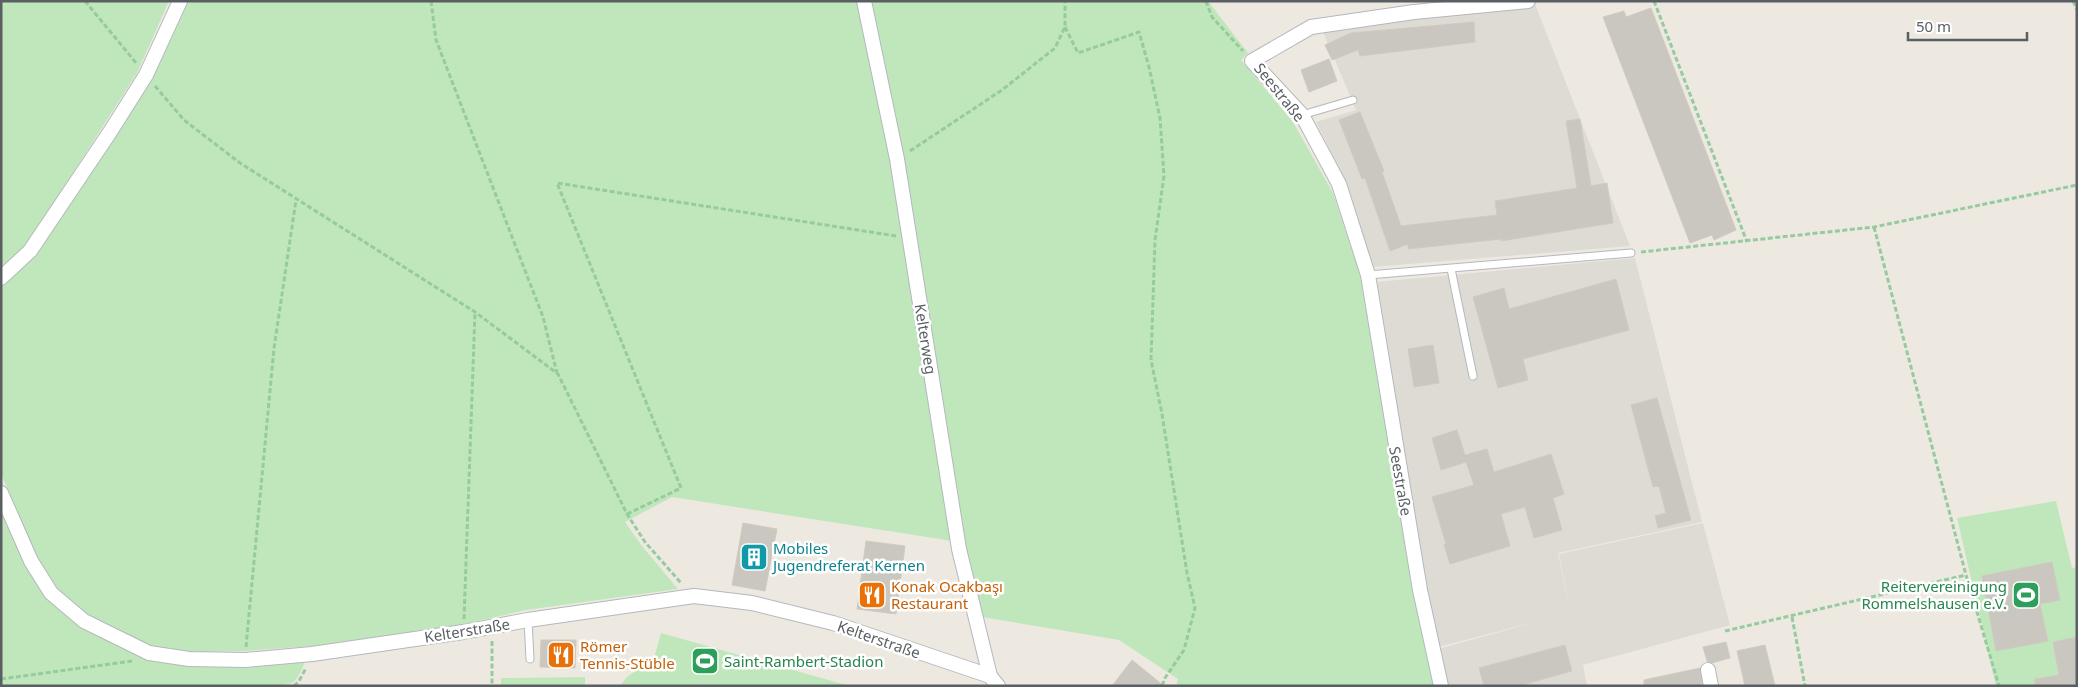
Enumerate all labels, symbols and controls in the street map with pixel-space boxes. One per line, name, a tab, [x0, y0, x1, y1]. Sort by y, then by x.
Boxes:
scale bar	[1908, 10, 2027, 42]
text: 50 m	[1916, 16, 1951, 36]
street label: Seestraße	[1250, 59, 1310, 125]
street label: Kelterweg	[911, 302, 941, 376]
street label: Seestraße	[1385, 445, 1417, 517]
place label: Mobiles Jugendreferat Kernen	[771, 538, 925, 575]
building icon: Mobiles Jugendreferat Kernen	[739, 542, 769, 572]
place label: Konak Ocakbaşı Restaurant	[891, 576, 1003, 613]
place label: Reitervereinigung Rommelshausen e.V.	[1861, 576, 2007, 613]
restaurant icon: Konak Ocakbaşı Restaurant	[857, 580, 887, 610]
sports icon: Reitervereinigung Rommelshausen e.V.	[2011, 580, 2041, 610]
street label: Kelterstraße	[423, 613, 511, 647]
street label: Kelterstraße	[835, 615, 923, 663]
place label: Römer Tennis-Stüble	[580, 636, 675, 673]
restaurant icon: Römer Tennis-Stüble	[546, 640, 576, 670]
sports icon: Saint-Rambert-Stadion	[690, 646, 720, 676]
place label: Saint-Rambert-Stadion	[724, 651, 883, 671]

